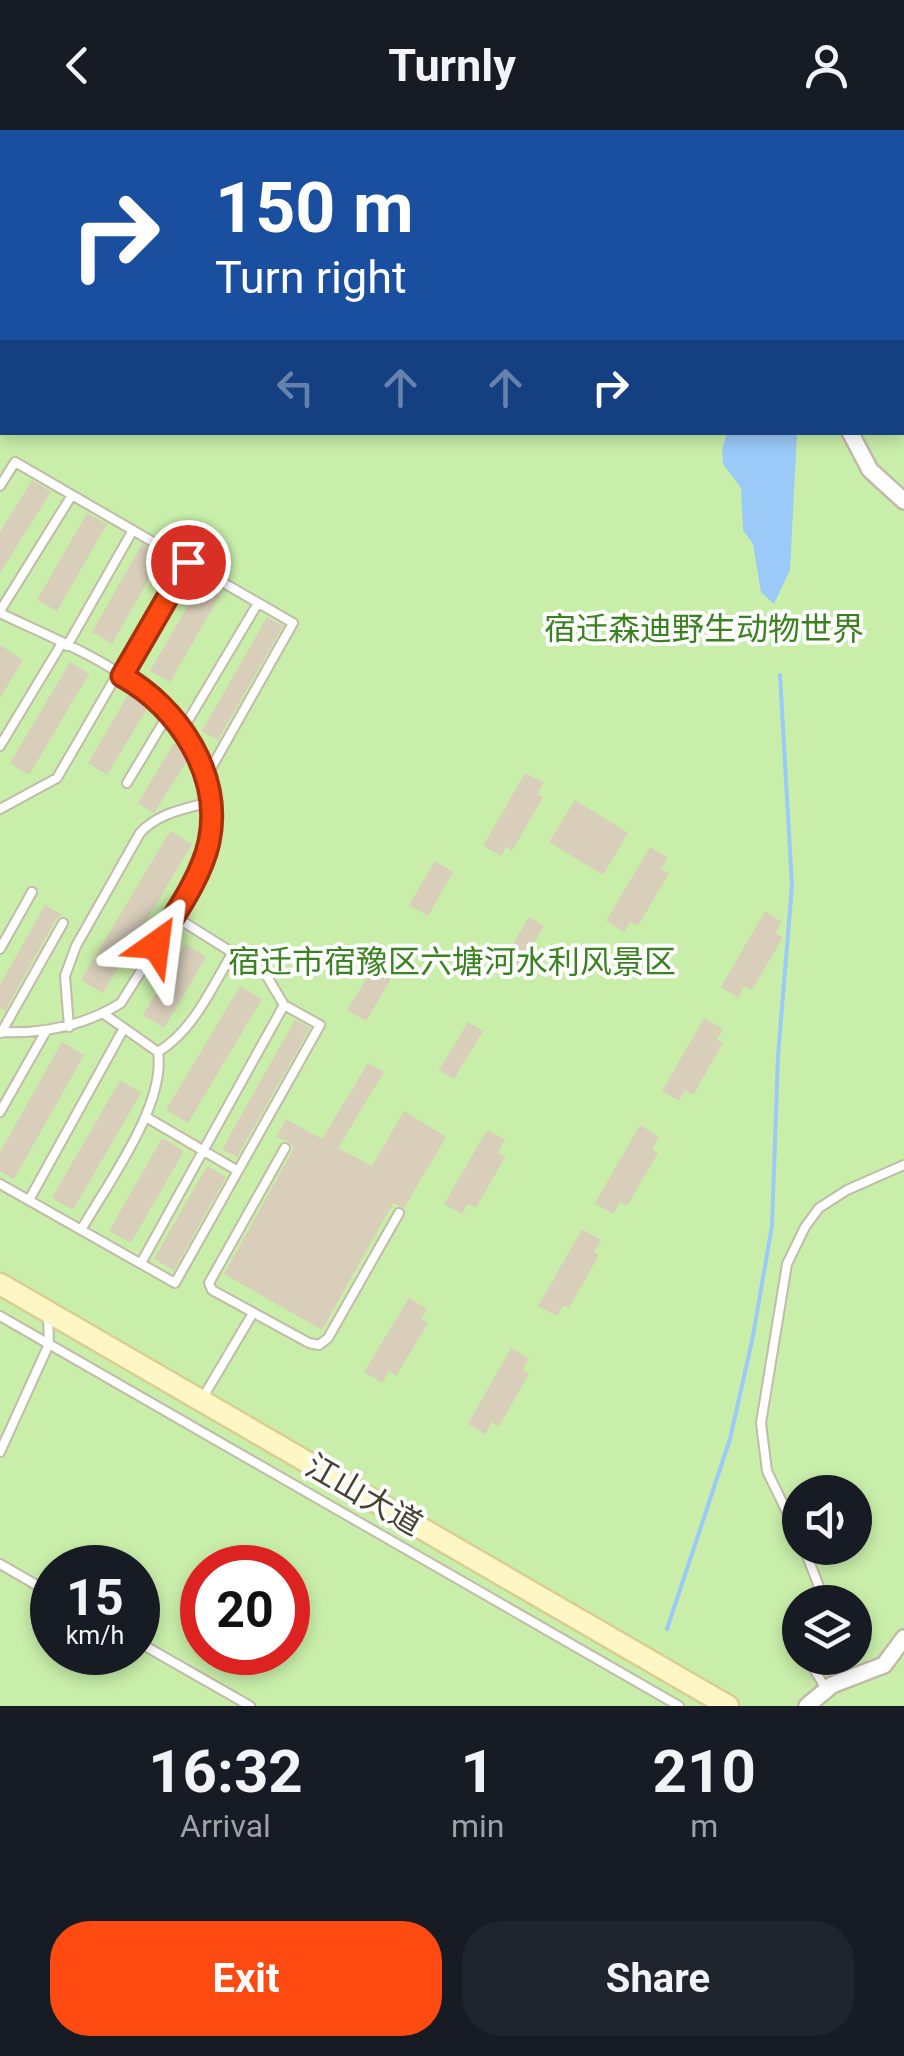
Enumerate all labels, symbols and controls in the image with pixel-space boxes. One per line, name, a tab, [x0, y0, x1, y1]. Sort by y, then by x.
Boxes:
icon: back	[50, 38, 105, 93]
icon: person	[799, 38, 854, 93]
text: Turnly	[388, 39, 516, 92]
text: 150 m	[215, 167, 414, 249]
icon: right	[50, 170, 180, 300]
text: Turn right	[215, 251, 407, 304]
icon: left	[268, 360, 323, 415]
icon: ahead	[373, 360, 428, 415]
icon: ahead	[478, 360, 533, 415]
icon: right	[583, 360, 638, 415]
pin	[146, 520, 231, 605]
icon: arrive	[161, 535, 216, 590]
park label: 宿迁森迪野生动物世界	[544, 610, 864, 648]
position arrow	[104, 893, 208, 997]
park label: 宿迁市宿豫区六塘河水利风景区	[228, 943, 676, 981]
street label: 江山大道	[299, 1447, 429, 1543]
map controls	[782, 1475, 872, 1675]
button: sound	[782, 1475, 872, 1565]
speed limit sign: 20	[180, 1545, 310, 1675]
text: 15	[66, 1569, 124, 1627]
button: layers	[782, 1585, 872, 1675]
text: km/h	[66, 1621, 124, 1650]
text: 16:32	[148, 1736, 303, 1807]
text: 1	[460, 1736, 495, 1807]
text: 210	[653, 1736, 756, 1807]
text: Arrival	[180, 1807, 271, 1845]
text: min	[451, 1807, 504, 1845]
text: m	[690, 1807, 718, 1845]
button: Exit	[50, 1921, 442, 2036]
button: Share	[462, 1921, 854, 2036]

